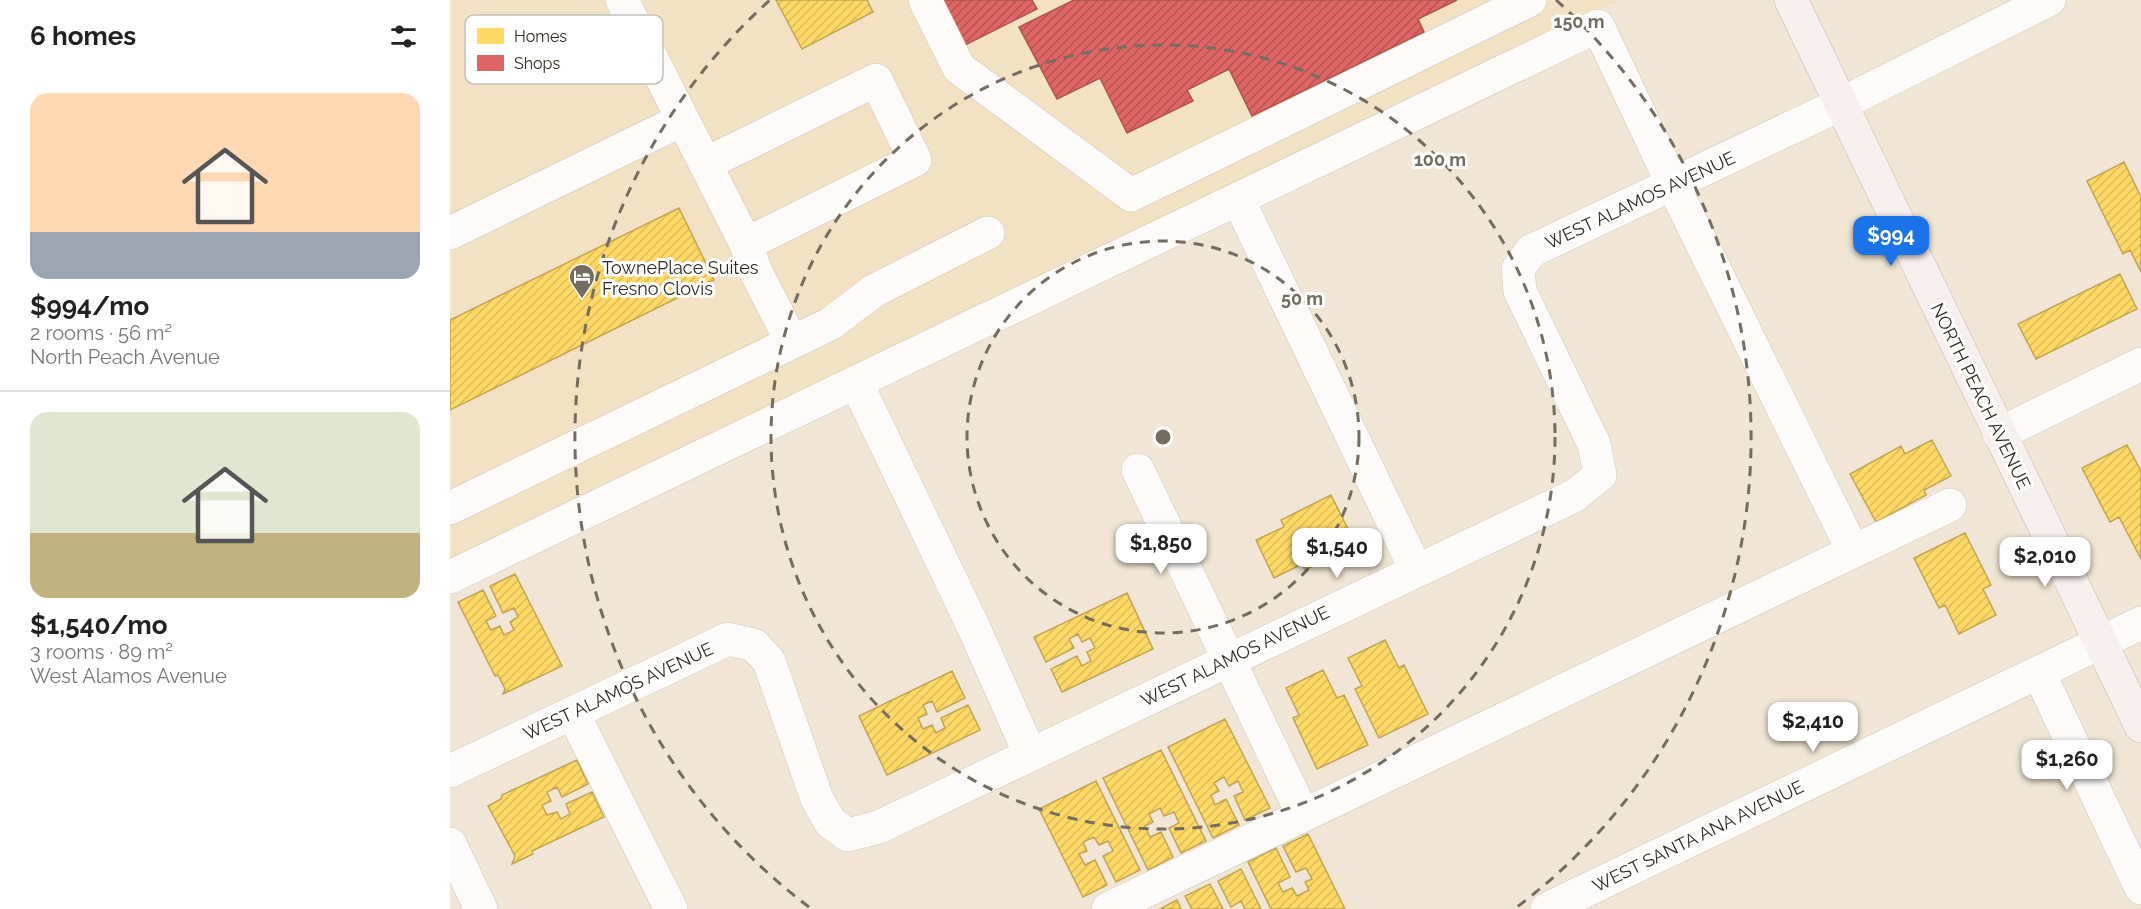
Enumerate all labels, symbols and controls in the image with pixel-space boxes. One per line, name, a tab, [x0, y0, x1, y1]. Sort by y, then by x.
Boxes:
text: 150 m	[1554, 11, 1605, 32]
legend	[465, 15, 663, 84]
icon: filters	[387, 20, 420, 53]
text: 6 homes	[30, 21, 136, 51]
text: Homes	[514, 27, 567, 46]
text: Shops	[514, 54, 560, 73]
icon: home	[171, 132, 279, 240]
street label: WEST ALAMOS AVENUE	[1542, 147, 1738, 253]
text: 100 m	[1414, 149, 1466, 170]
pin: $994	[1855, 216, 1927, 267]
text: $994	[1867, 223, 1915, 247]
place label: TownePlace Suites Fresno Clovis	[602, 257, 759, 299]
hotel icon: TownePlace Suites Fresno Clovis	[567, 262, 597, 300]
text: 50 m	[1281, 288, 1323, 309]
text: $994/mo	[30, 291, 149, 321]
street label: NORTH PEACH AVENUE	[1927, 300, 2035, 492]
text: 2 rooms · 56 m²	[30, 321, 172, 345]
text: North Peach Avenue	[30, 345, 220, 369]
centre of rings	[1153, 427, 1173, 447]
icon: home	[171, 451, 279, 559]
pin: $1,850	[1112, 524, 1210, 575]
pin: $1,540	[1288, 528, 1386, 579]
text: $1,850	[1130, 531, 1192, 555]
text: $1,540	[1306, 535, 1368, 559]
pin: $2,010	[1996, 537, 2094, 588]
text: $2,010	[2013, 544, 2077, 568]
street label: WEST ALAMOS AVENUE	[1137, 601, 1333, 711]
text: $1,540/mo	[30, 610, 168, 640]
street label: WEST ALAMOS AVENUE	[520, 638, 716, 744]
text: 3 rooms · 89 m²	[30, 640, 173, 664]
text: West Alamos Avenue	[30, 664, 227, 688]
pin: $2,410	[1764, 702, 1862, 753]
text: $2,410	[1782, 709, 1844, 733]
pin: $1,260	[2018, 740, 2116, 791]
text: $1,260	[2036, 747, 2098, 771]
street label: WEST SANTA ANA AVENUE	[1589, 776, 1807, 896]

